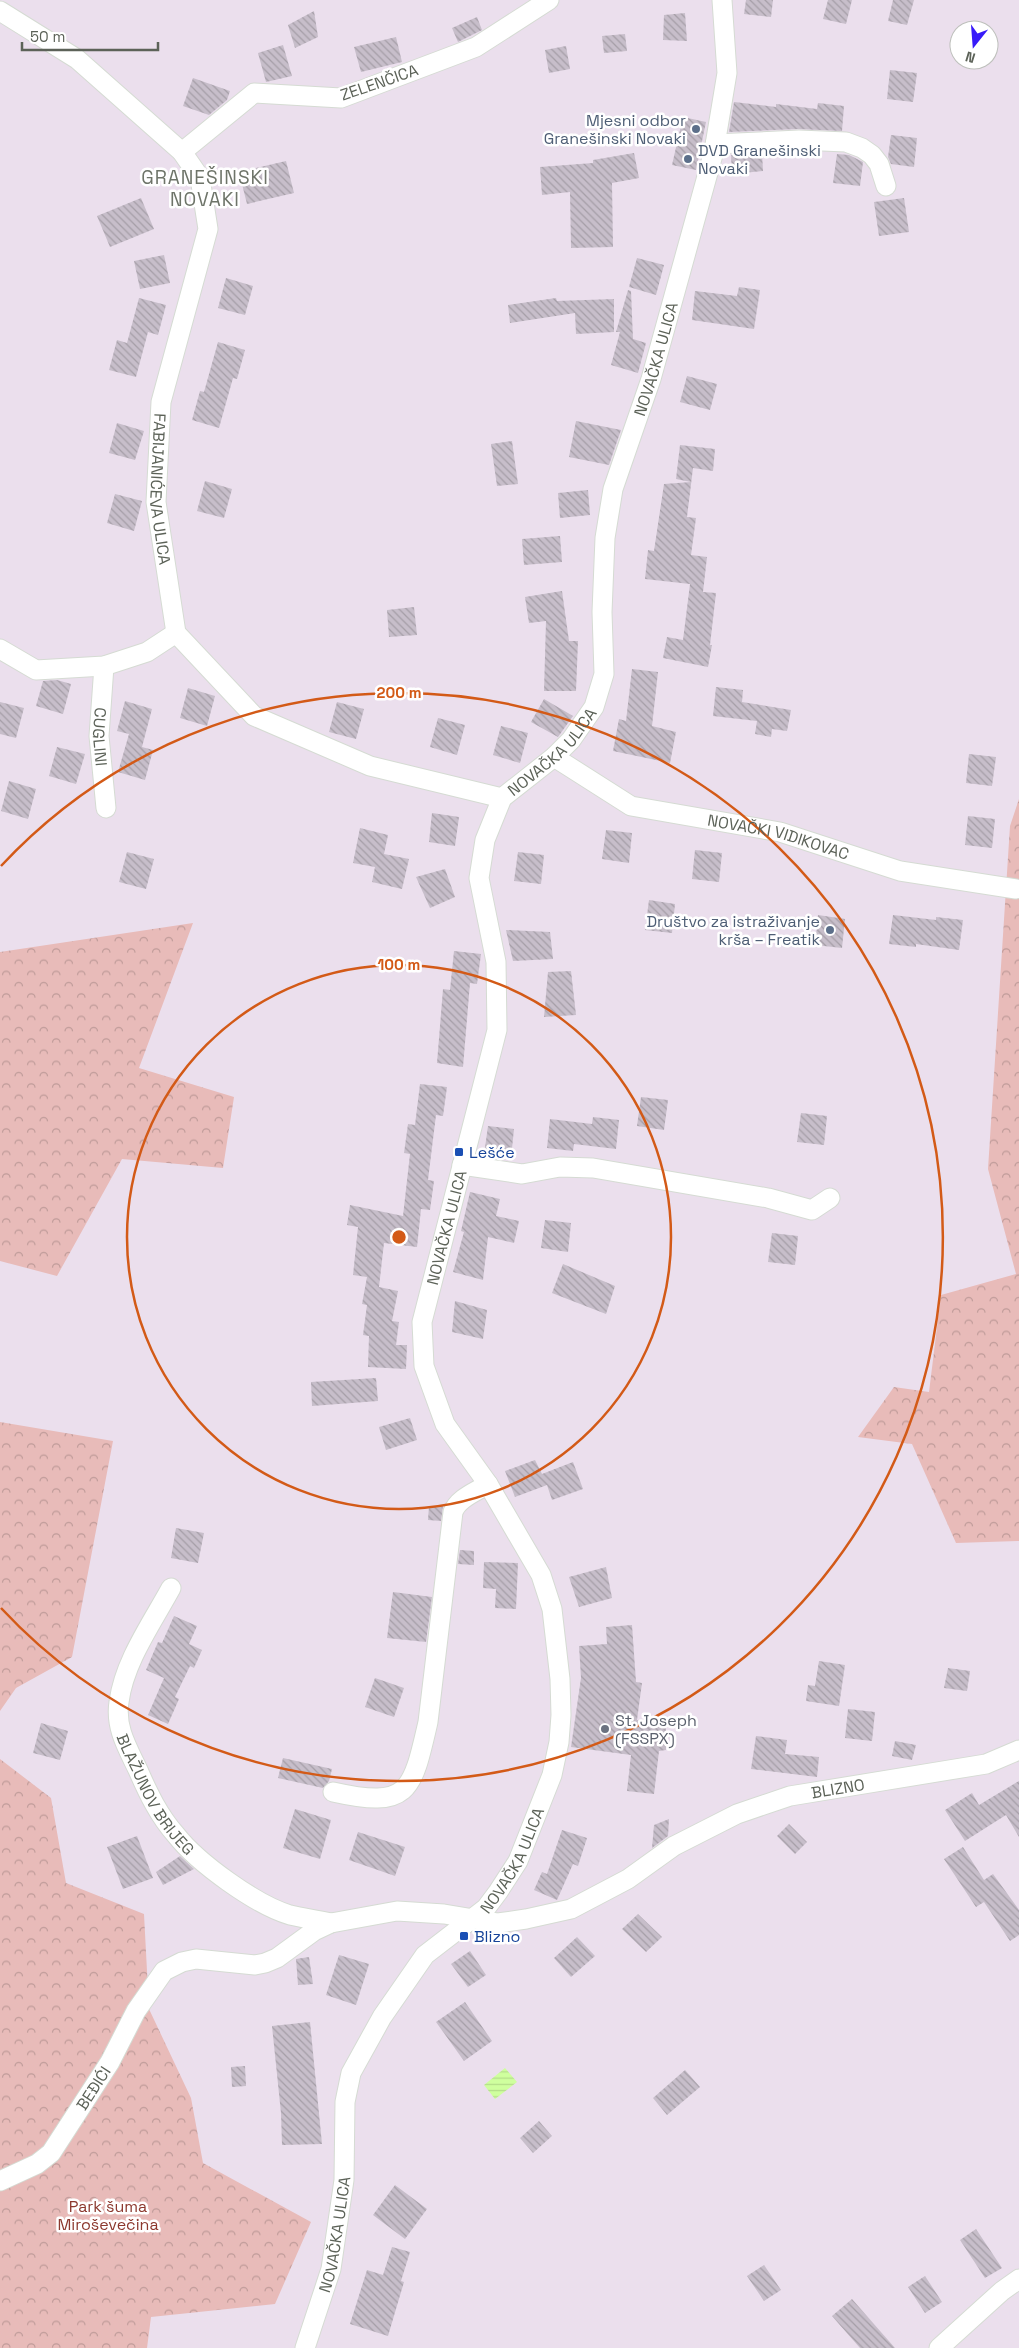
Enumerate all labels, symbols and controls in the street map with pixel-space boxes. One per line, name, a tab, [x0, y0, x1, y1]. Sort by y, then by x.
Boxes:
scale bar	[22, 20, 159, 52]
north arrow	[949, 20, 999, 70]
text: 50 m	[30, 27, 65, 46]
text: N	[963, 47, 977, 67]
street label: ZELENČICA	[337, 59, 421, 106]
place label: Mjesni odbor Granešinski Novaki	[544, 110, 686, 149]
marker: Mjesni odbor Granešinski Novaki	[690, 123, 702, 135]
place label: DVD Granešinski Novaki	[698, 140, 821, 179]
marker: DVD Granešinski Novaki	[682, 153, 694, 165]
district label: GRANEŠINSKI NOVAKI	[141, 165, 269, 212]
street label: NOVAČKA ULICA	[629, 300, 683, 419]
street label: FABIJANIĆEVA ULICA	[145, 413, 175, 566]
text: 200 m	[377, 683, 421, 702]
street label: NOVAČKA ULICA	[503, 704, 601, 801]
street label: CUGLINI	[88, 707, 112, 767]
street label: NOVAČKI VIDIKOVAC	[706, 810, 852, 865]
place label: Društvo za istraživanje krša – Freatik	[647, 911, 820, 950]
marker: Društvo za istraživanje krša – Freatik	[824, 924, 836, 936]
text: 100 m	[378, 955, 420, 974]
place label: Lešće	[469, 1142, 515, 1163]
marker: Lešće	[453, 1146, 465, 1158]
street label: NOVAČKA ULICA	[422, 1168, 472, 1287]
centre of rings	[390, 1228, 408, 1246]
place label: St. Joseph (FSSPX)	[615, 1710, 697, 1749]
marker: St. Joseph (FSSPX)	[599, 1723, 611, 1735]
street label: BLAŽUNOV BRIJEG	[112, 1731, 199, 1860]
street label: BLIZNO	[810, 1774, 866, 1803]
street label: NOVAČKA ULICA	[476, 1805, 549, 1918]
place label: Blizno	[474, 1926, 520, 1947]
marker: Blizno	[458, 1930, 470, 1942]
street label: BEĐIĆI	[72, 2062, 116, 2114]
street label: NOVAČKA ULICA	[314, 2175, 355, 2295]
park label: Park šuma Miroševečina	[57, 2196, 159, 2235]

